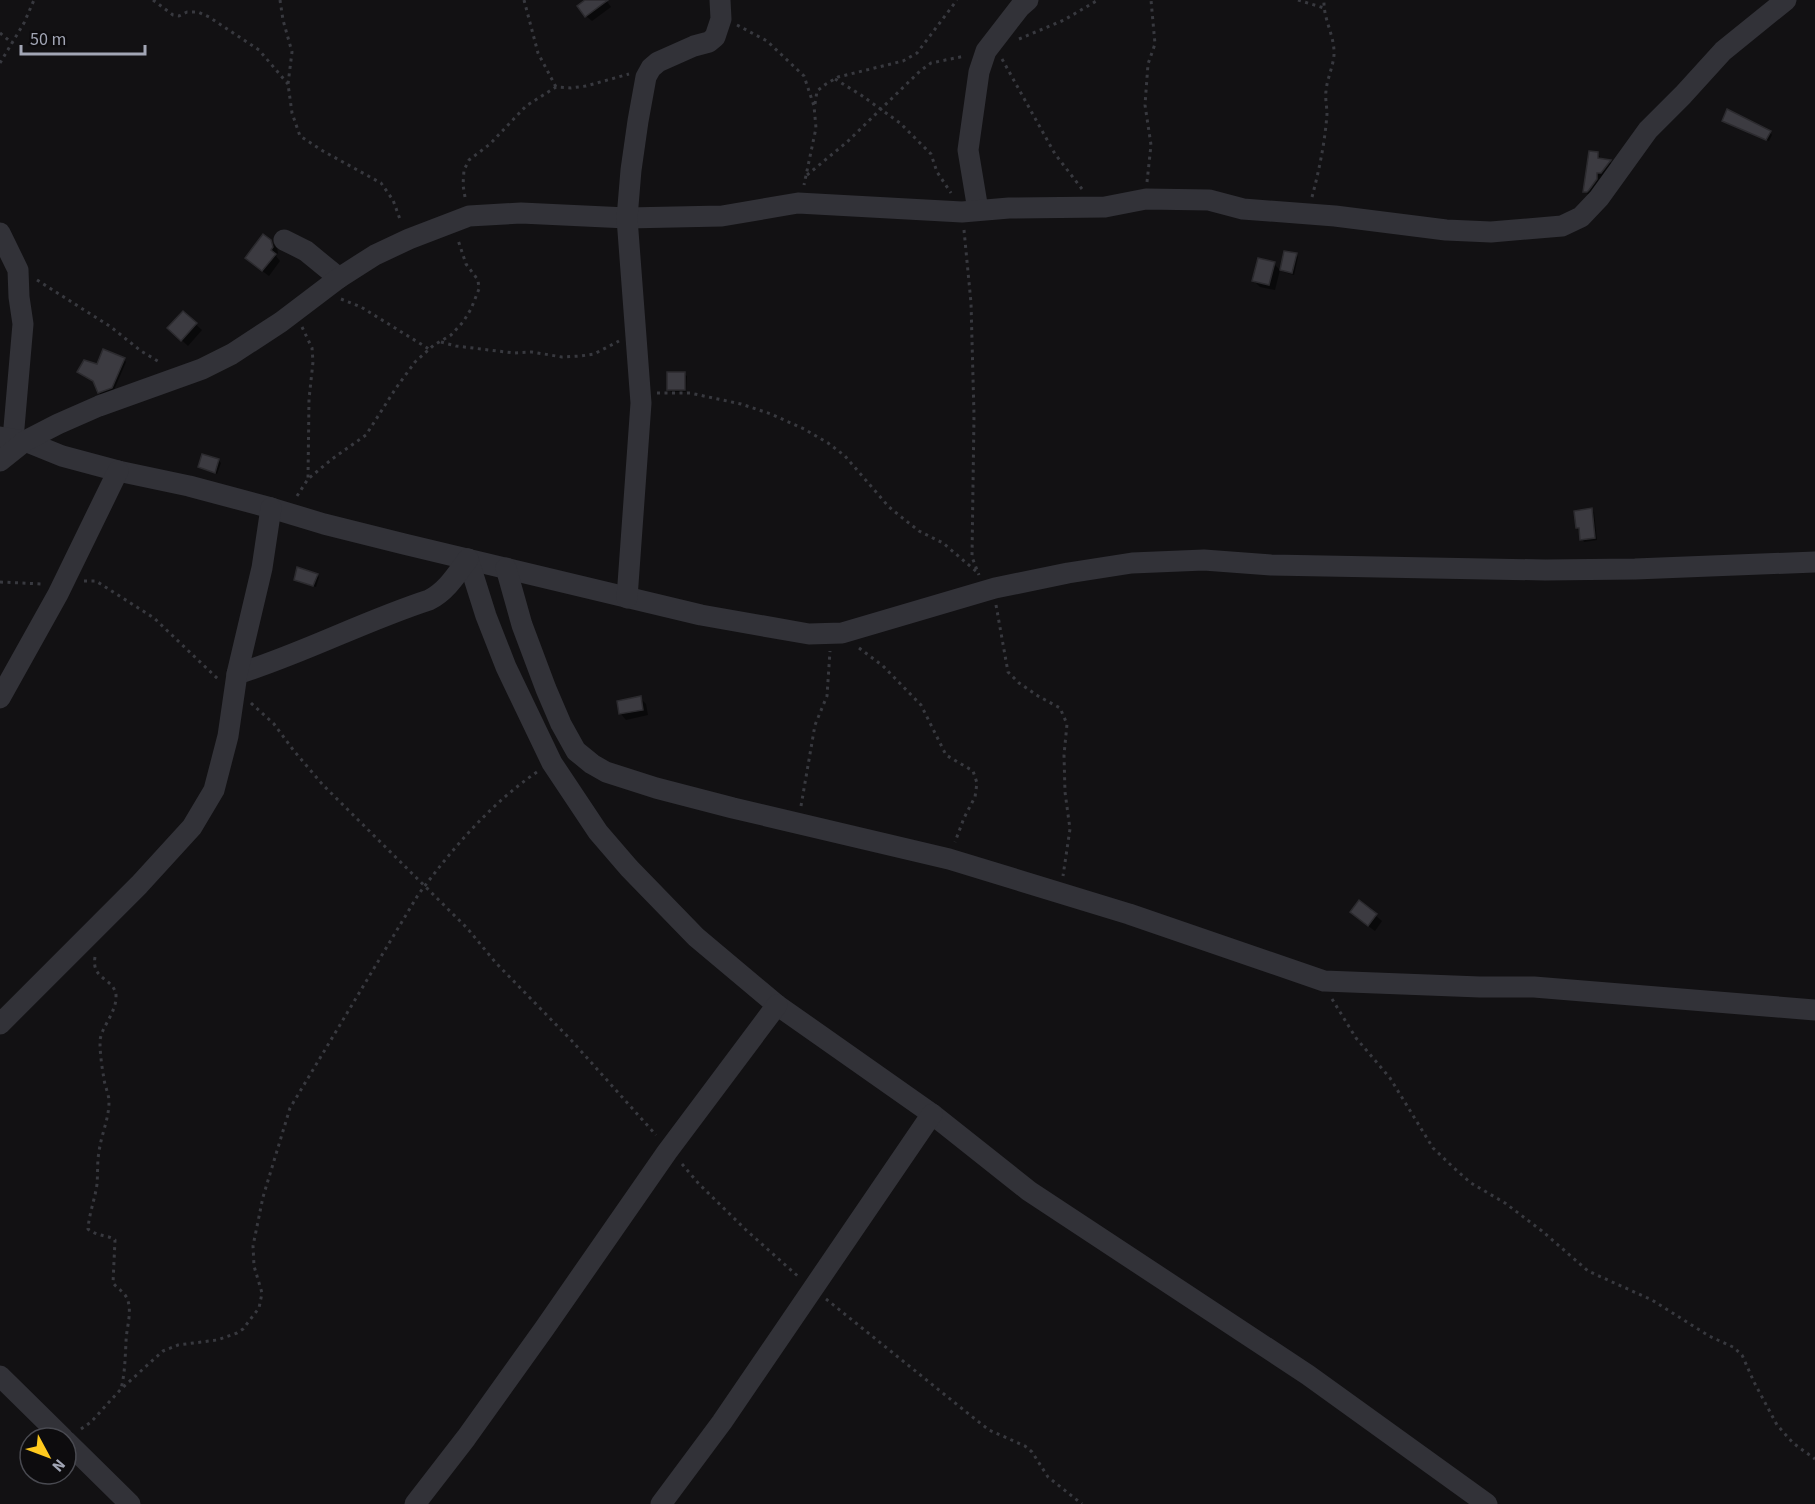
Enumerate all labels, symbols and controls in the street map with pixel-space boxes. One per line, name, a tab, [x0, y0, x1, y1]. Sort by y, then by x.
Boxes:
scale bar	[21, 18, 146, 56]
text: 50 m	[30, 27, 66, 52]
north arrow	[18, 1426, 78, 1486]
text: N	[47, 1454, 70, 1476]

